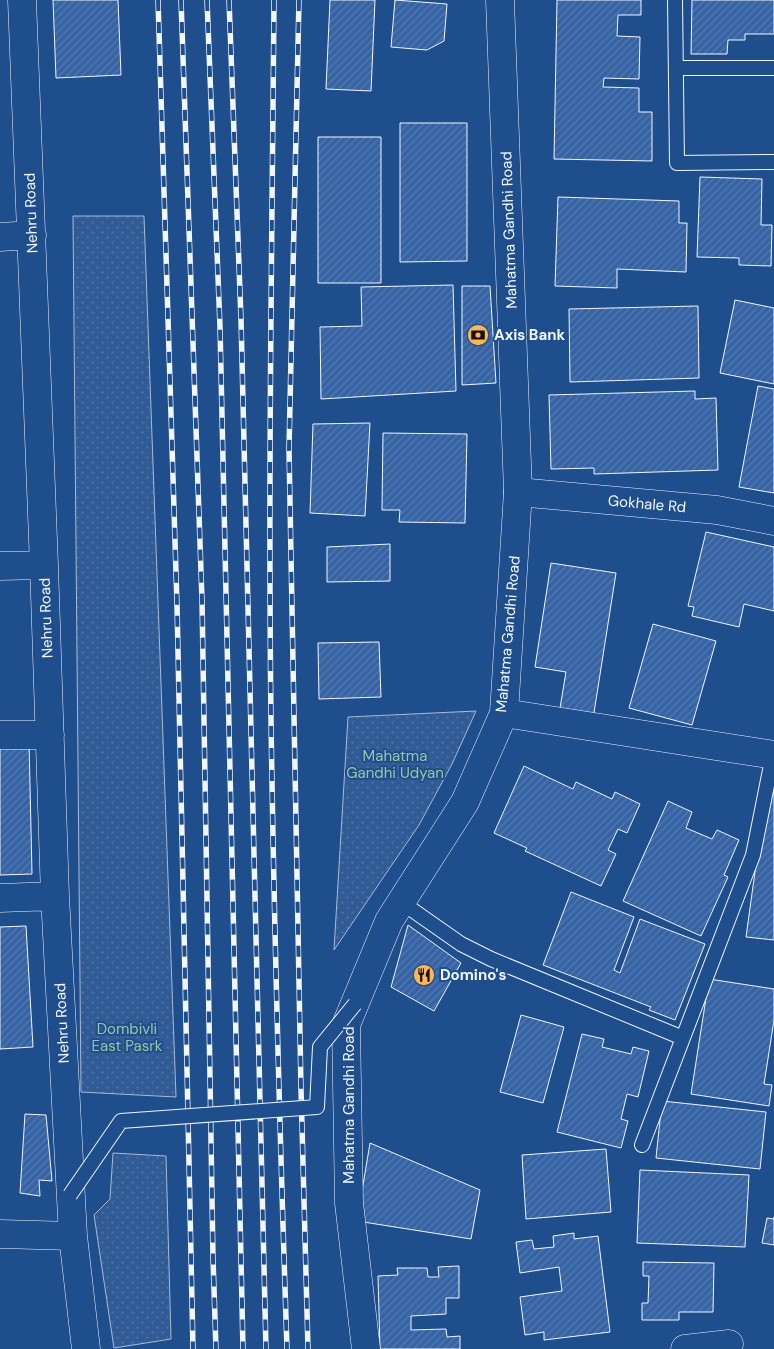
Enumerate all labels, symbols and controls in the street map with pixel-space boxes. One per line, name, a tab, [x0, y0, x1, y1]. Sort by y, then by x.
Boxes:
street label: Mahatma Gandhi Road	[496, 151, 522, 309]
street label: Nehru Road	[20, 172, 42, 254]
bank icon: Axis Bank	[466, 323, 490, 347]
place label: Axis Bank	[494, 325, 565, 345]
street label: Gokhale Rd	[607, 491, 687, 517]
street label: Mahatma Gandhi Road	[491, 555, 525, 713]
street label: Nehru Road	[35, 577, 57, 659]
park label: Mahatma Gandhi Udyan	[346, 746, 444, 783]
restaurant icon: Domino's	[412, 963, 436, 987]
place label: Domino's	[440, 965, 507, 985]
street label: Nehru Road	[50, 982, 74, 1064]
park label: Dombivli East Pasrk	[92, 1019, 163, 1056]
street label: Mahatma Gandhi Road	[339, 1026, 359, 1184]

